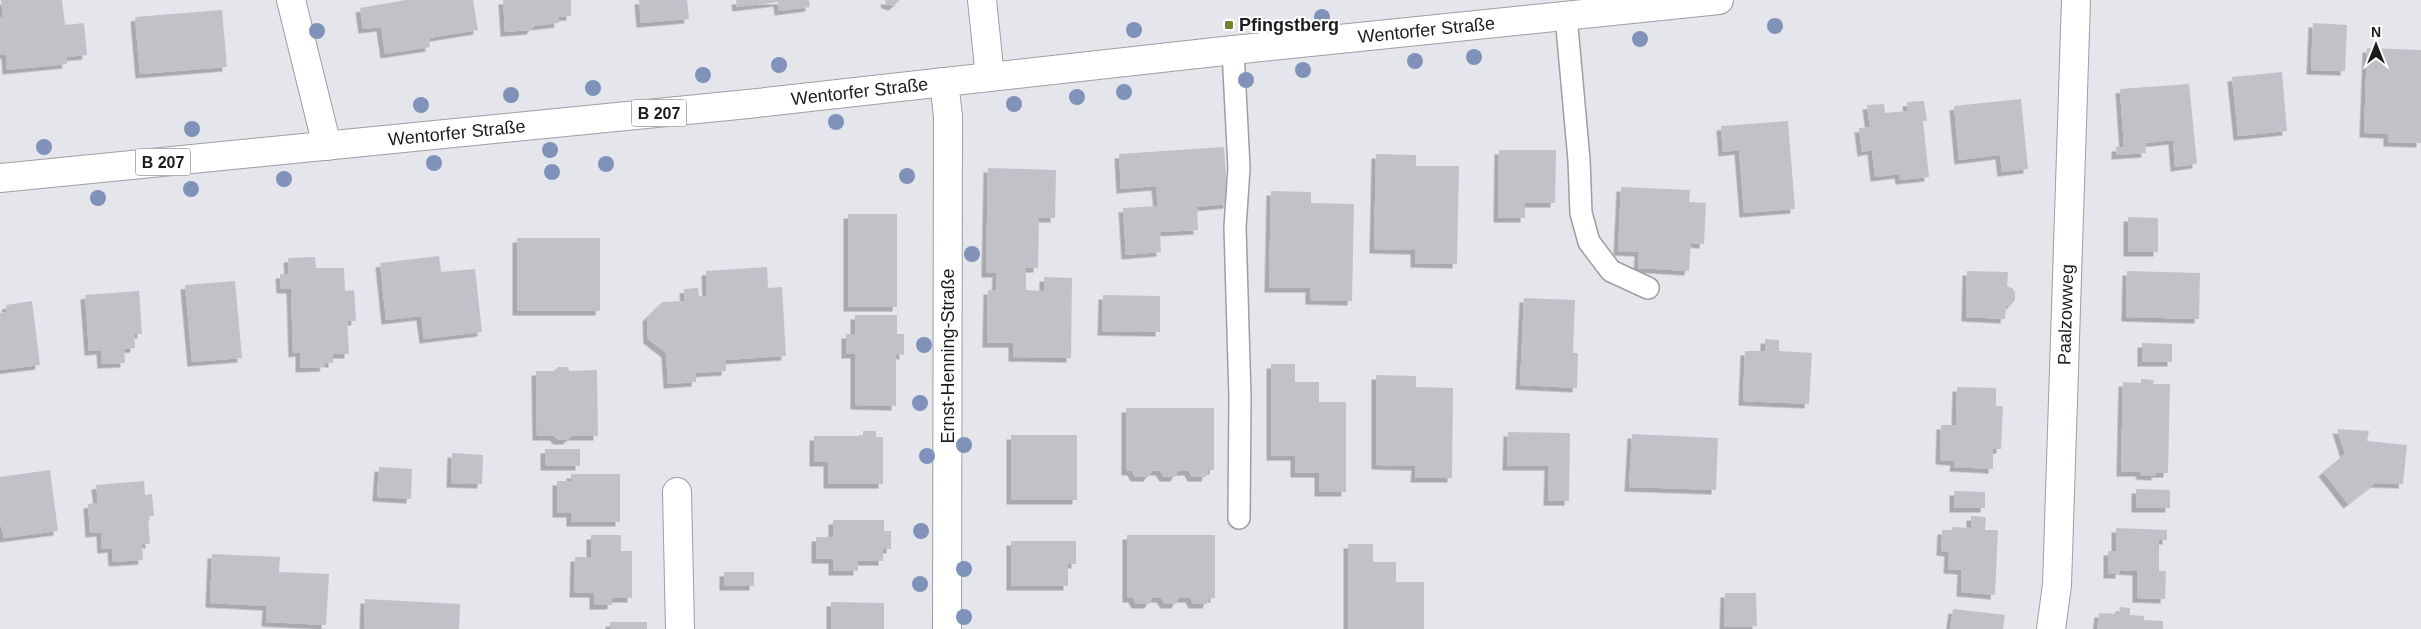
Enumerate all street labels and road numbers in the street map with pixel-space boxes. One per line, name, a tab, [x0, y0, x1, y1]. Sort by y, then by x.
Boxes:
street label: Wentorfer Straße	[1357, 13, 1496, 47]
street label: Wentorfer Straße	[790, 74, 929, 109]
road number: B 207	[632, 100, 686, 126]
street label: Wentorfer Straße	[387, 116, 526, 150]
road number: B 207	[136, 148, 190, 176]
street label: Paalzowweg	[2054, 264, 2077, 365]
street label: Ernst-Henning-Straße	[938, 268, 958, 444]

